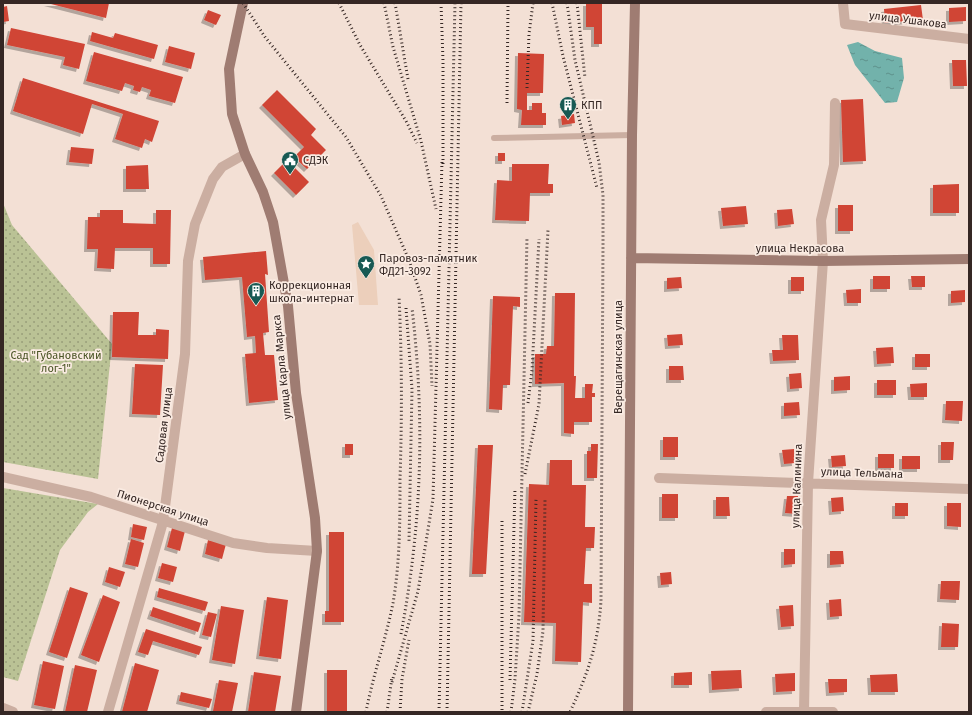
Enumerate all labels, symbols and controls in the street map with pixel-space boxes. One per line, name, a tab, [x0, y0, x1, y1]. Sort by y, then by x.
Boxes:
street label: улица Ушакова	[868, 9, 948, 31]
building icon: КПП	[558, 95, 578, 120]
place label: КПП	[581, 99, 602, 112]
public building icon: СДЭК	[280, 150, 300, 175]
place label: СДЭК	[303, 154, 329, 167]
street label: улица Некрасова	[756, 242, 844, 255]
place label: Паровоз-памятник ФД21-3092	[379, 252, 477, 278]
place icon: Паровоз-памятник ФД21-3092	[356, 254, 376, 279]
place label: Коррекционная школа-интернат	[269, 279, 354, 305]
building icon: Коррекционная школа-интернат	[246, 281, 266, 306]
street label: Верещагинская улица	[612, 300, 625, 414]
street label: улица Карла Маркса	[270, 314, 294, 420]
park label: Сад "Губановский лог-1"	[10, 349, 102, 375]
street label: Садовая улица	[153, 386, 175, 464]
street label: улица Калинина	[789, 444, 805, 528]
street label: улица Тельмана	[821, 465, 903, 481]
street label: Пионерская улица	[115, 487, 211, 529]

